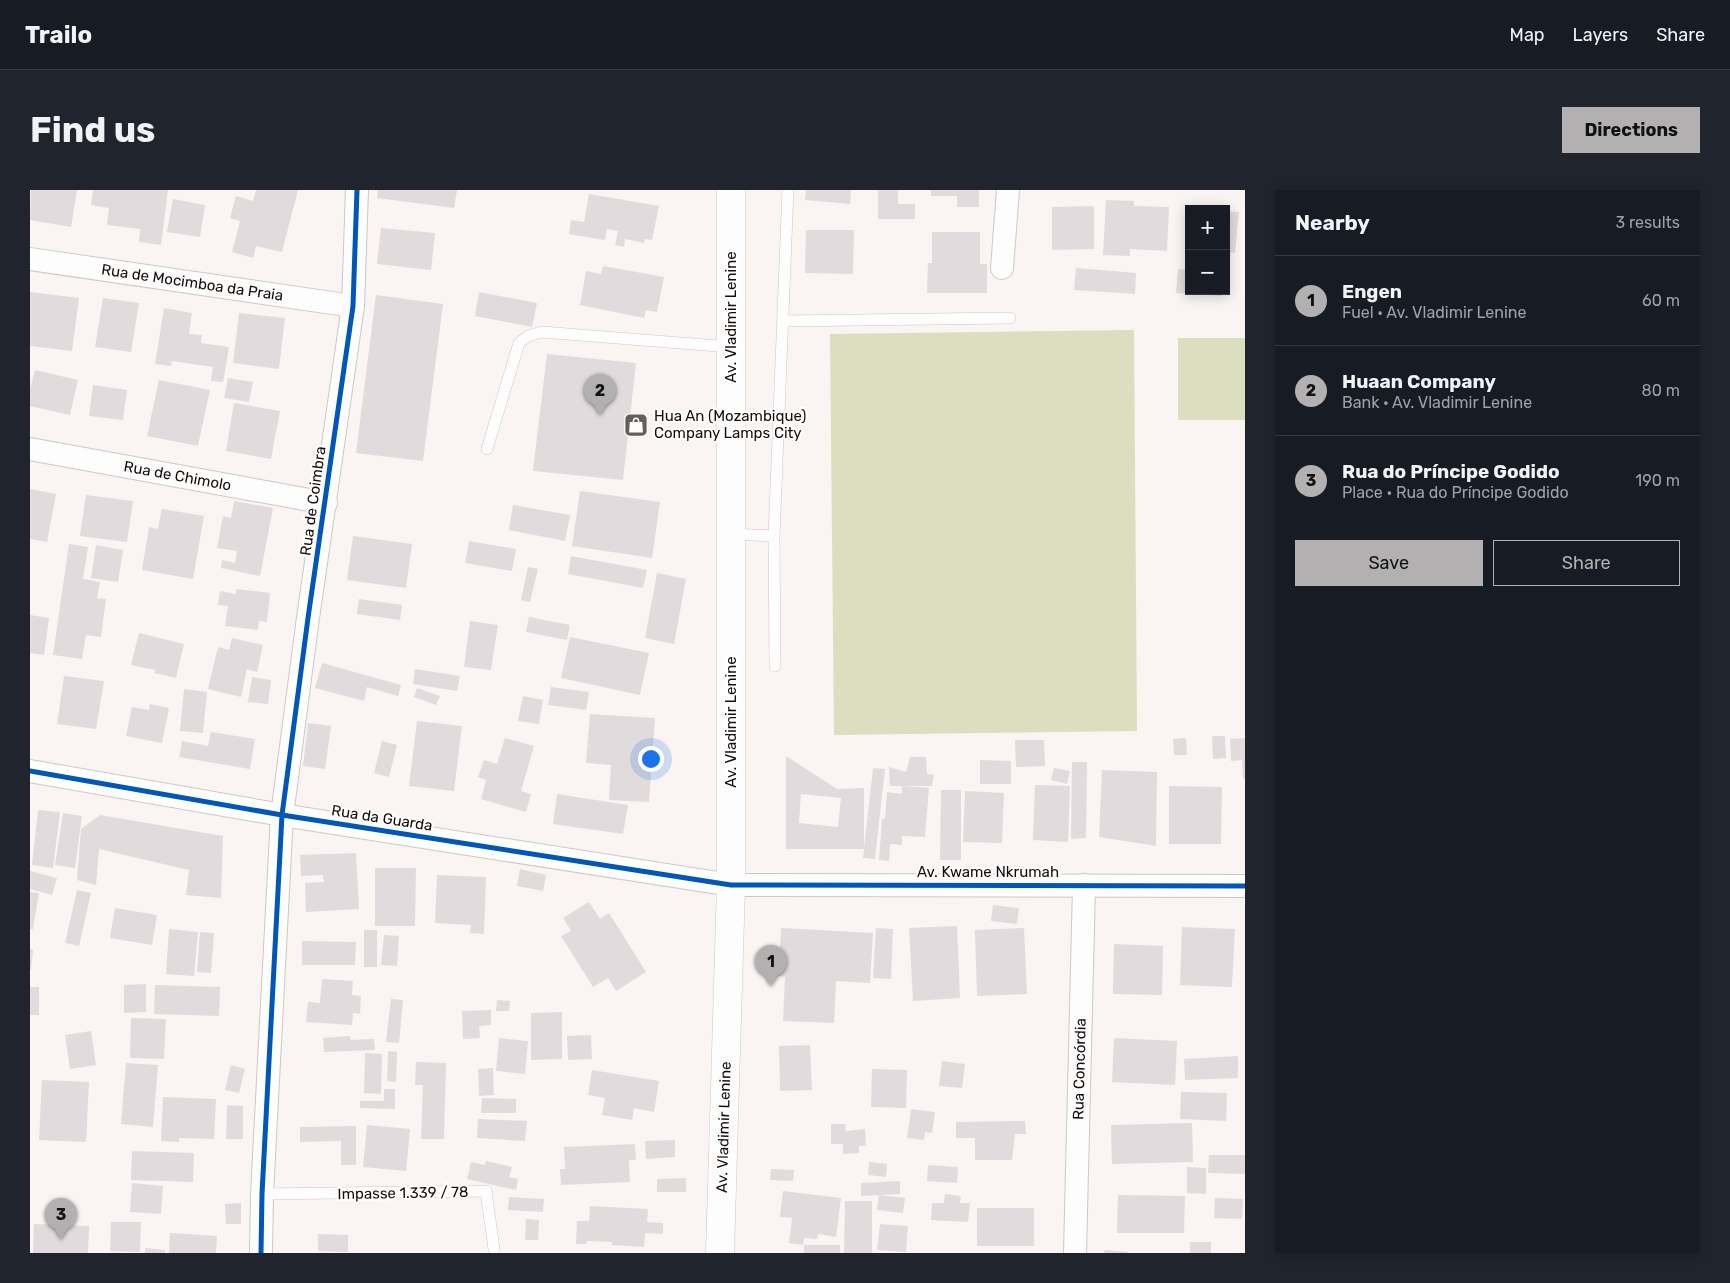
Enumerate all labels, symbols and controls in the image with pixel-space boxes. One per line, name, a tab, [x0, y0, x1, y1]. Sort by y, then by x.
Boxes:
text: Trailo	[25, 21, 92, 49]
text: Map	[1510, 24, 1545, 46]
text: Layers	[1573, 24, 1628, 46]
text: Share	[1656, 24, 1705, 46]
button: Directions	[1562, 107, 1700, 153]
text: Find us	[30, 109, 155, 151]
map controls	[1185, 205, 1230, 295]
button: +	[1185, 205, 1230, 250]
text: Nearby	[1295, 210, 1370, 235]
text: 3 results	[1615, 213, 1680, 232]
button: −	[1185, 250, 1230, 295]
street label: Av. Vladimir Lenine	[722, 251, 740, 383]
street label: Rua de Mocimboa da Praia	[100, 260, 284, 305]
text: Engen	[1342, 280, 1402, 303]
text: 1	[1307, 291, 1315, 310]
text: 60 m	[1642, 291, 1680, 310]
text: Fuel · Av. Vladimir Lenine	[1342, 303, 1526, 322]
text: Huaan Company	[1342, 370, 1496, 393]
pin: 2	[584, 374, 616, 415]
text: 2	[1306, 381, 1316, 400]
text: 80 m	[1642, 381, 1680, 400]
text: Bank · Av. Vladimir Lenine	[1342, 393, 1532, 412]
place label: Hua An (Mozambique) Company Lamps City	[654, 407, 806, 442]
shop icon: Hua An (Mozambique) Company Lamps City	[623, 412, 649, 438]
street label: Rua de Coimbra	[296, 445, 330, 557]
street label: Rua de Chimolo	[122, 457, 233, 495]
text: Rua do Príncipe Godido	[1342, 460, 1560, 483]
text: 3	[1306, 471, 1316, 490]
text: 190 m	[1635, 471, 1680, 490]
text: Place · Rua do Príncipe Godido	[1342, 483, 1569, 502]
button: Save	[1295, 540, 1483, 586]
button: Share	[1493, 540, 1680, 586]
street label: Av. Vladimir Lenine	[722, 656, 740, 788]
your location	[638, 746, 664, 772]
street label: Rua da Guarda	[330, 801, 434, 835]
street label: Av. Kwame Nkrumah	[917, 863, 1059, 881]
pin: 1	[755, 945, 787, 986]
street label: Rua Concórdia	[1069, 1018, 1090, 1120]
street label: Av. Vladimir Lenine	[713, 1061, 735, 1193]
street label: Impasse 1.339 / 78	[337, 1183, 469, 1203]
pin: 3	[45, 1198, 77, 1239]

